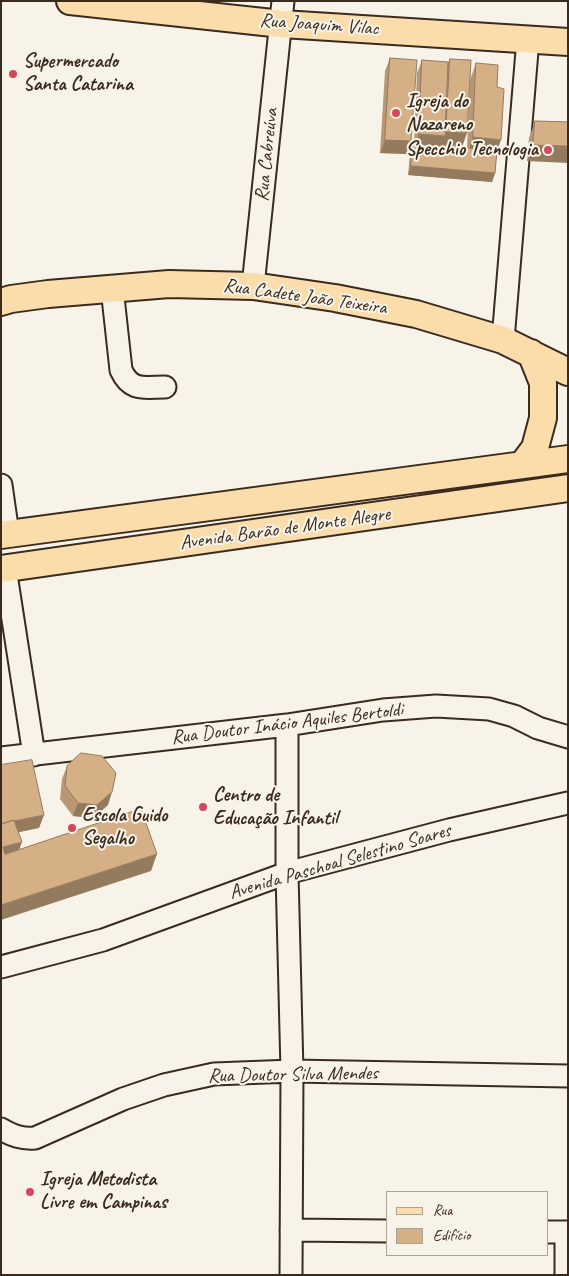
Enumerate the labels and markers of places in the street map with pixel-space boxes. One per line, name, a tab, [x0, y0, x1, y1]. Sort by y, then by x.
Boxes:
place label: Supermercado Santa Catarina	[23, 50, 133, 97]
marker: Supermercado Santa Catarina	[7, 68, 19, 80]
place label: Igreja do Nazareno	[406, 90, 472, 137]
marker: Igreja do Nazareno	[390, 107, 402, 119]
place label: Specchio Tecnologia	[405, 138, 538, 162]
marker: Specchio Tecnologia	[542, 144, 554, 156]
place label: Centro de Educação Infantil	[213, 784, 338, 831]
marker: Centro de Educação Infantil	[197, 801, 209, 813]
place label: Escola Guido Segalho	[82, 804, 167, 851]
marker: Escola Guido Segalho	[66, 822, 78, 834]
place label: Igreja Metodista Livre em Campinas	[40, 1168, 167, 1215]
marker: Igreja Metodista Livre em Campinas	[24, 1186, 36, 1198]

